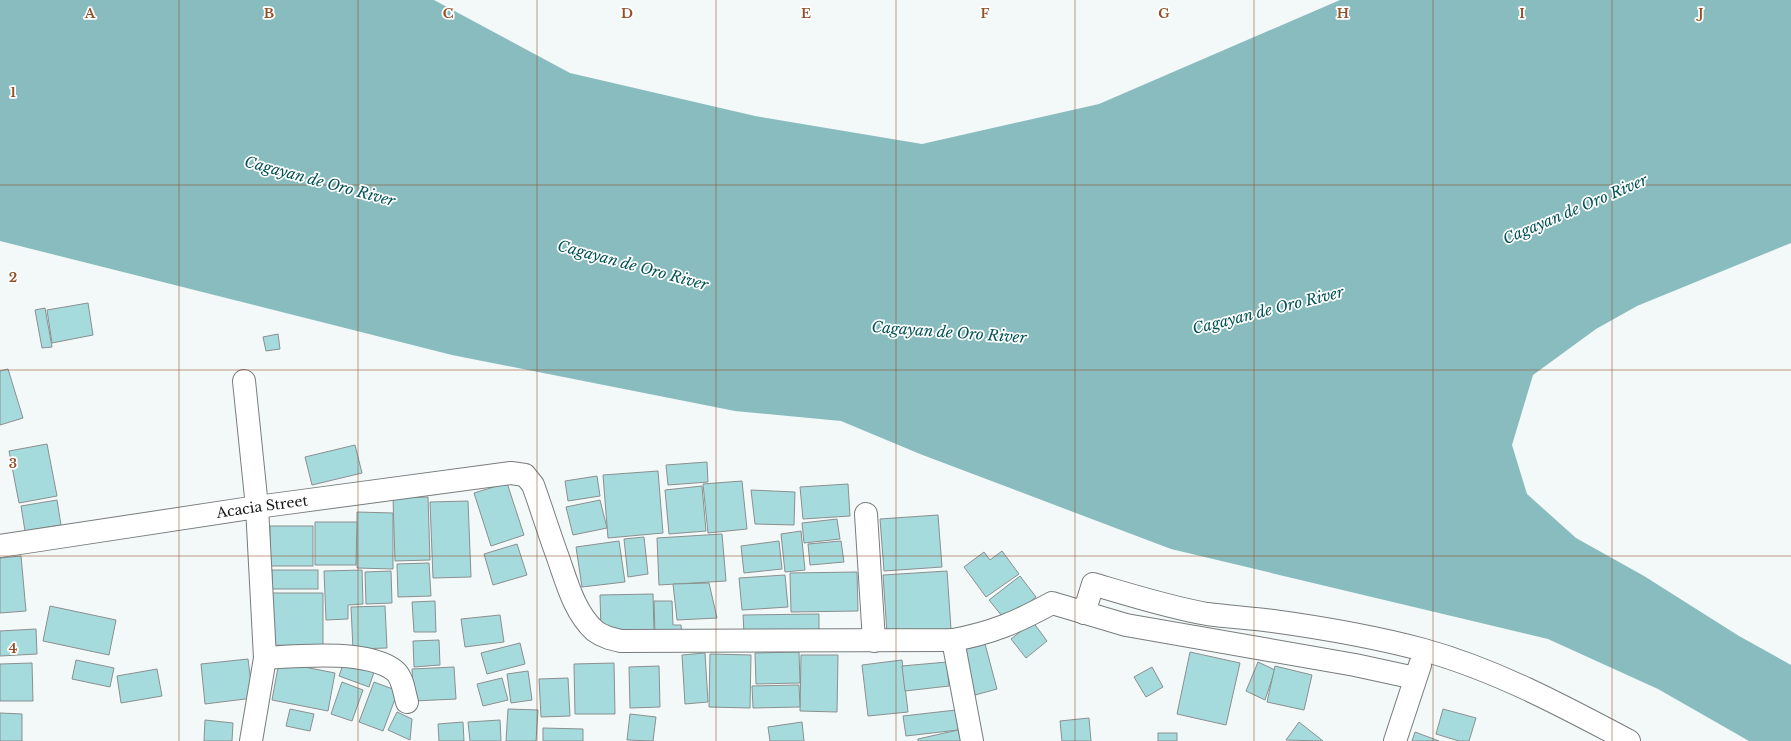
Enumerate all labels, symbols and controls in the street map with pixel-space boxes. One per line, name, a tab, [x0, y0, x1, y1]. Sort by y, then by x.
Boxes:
text: A	[84, 5, 96, 22]
text: B	[264, 5, 274, 22]
text: C	[443, 5, 454, 22]
text: D	[621, 5, 633, 22]
text: E	[801, 5, 811, 22]
text: F	[981, 5, 990, 22]
text: G	[1158, 5, 1170, 22]
text: H	[1337, 5, 1349, 22]
text: I	[1519, 5, 1525, 22]
text: J	[1695, 5, 1704, 22]
text: 1	[10, 84, 16, 101]
water label: Cagayan de Oro River	[243, 152, 398, 211]
water label: Cagayan de Oro River	[1500, 170, 1651, 248]
water label: Cagayan de Oro River	[556, 236, 711, 295]
text: 2	[9, 269, 17, 286]
water label: Cagayan de Oro River	[1190, 282, 1347, 338]
water label: Cagayan de Oro River	[871, 317, 1028, 347]
text: 3	[9, 455, 17, 472]
street label: Acacia Street	[214, 491, 309, 522]
text: 4	[9, 640, 18, 657]

